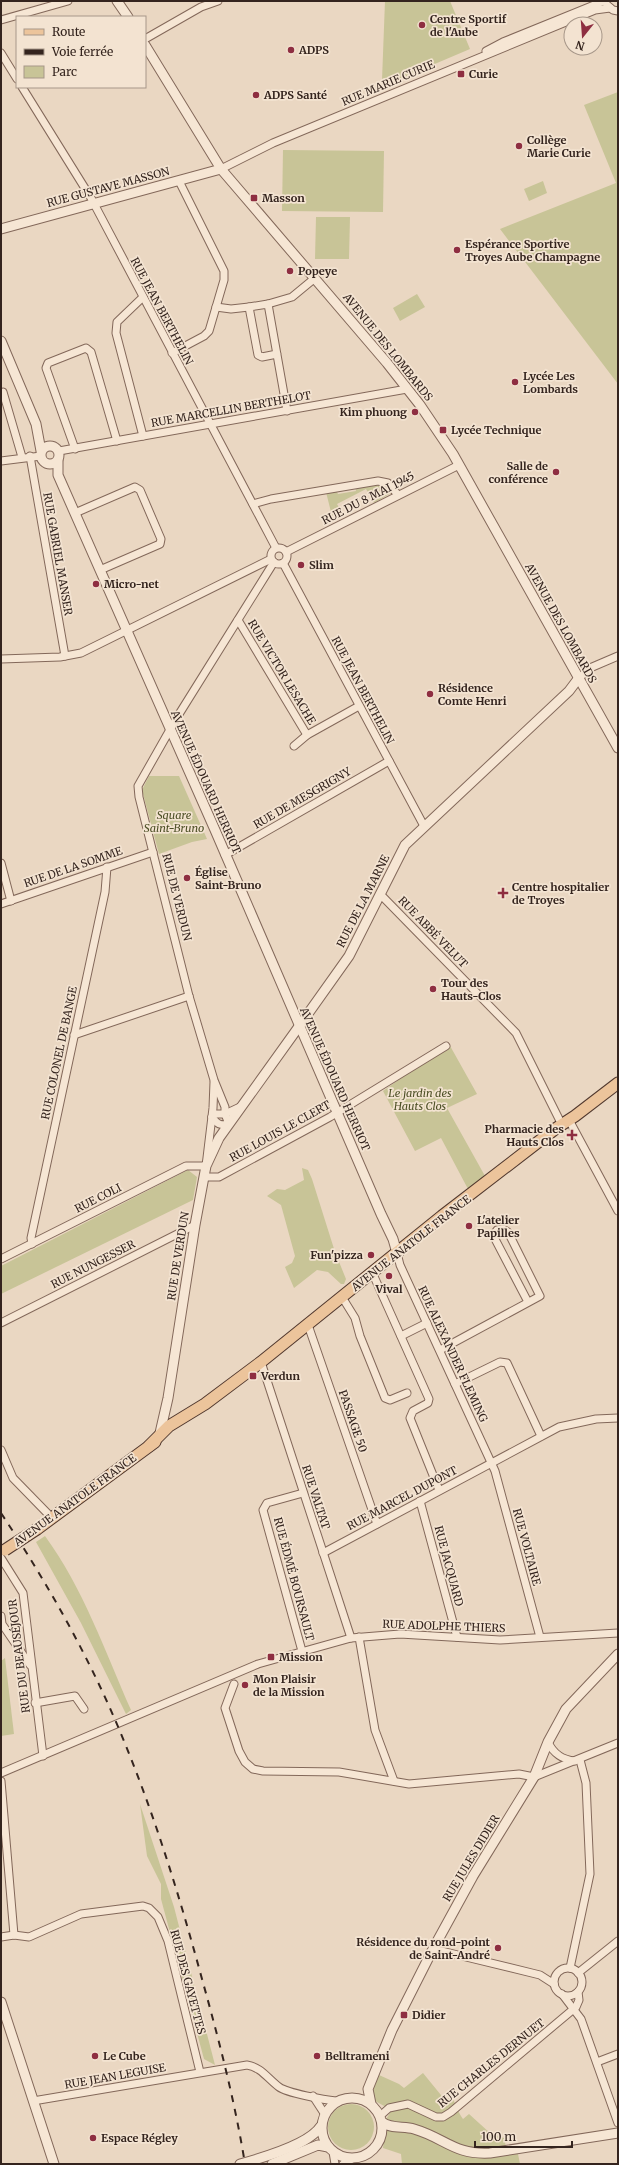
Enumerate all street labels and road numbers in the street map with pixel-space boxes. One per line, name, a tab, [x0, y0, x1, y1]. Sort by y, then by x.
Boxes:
street label: RUE MARIE CURIE	[340, 57, 436, 109]
street label: RUE GUSTAVE MASSON	[45, 164, 171, 210]
street label: RUE JEAN BERTHELIN	[128, 255, 197, 368]
street label: AVENUE DES LOMBARDS	[340, 289, 436, 404]
street label: RUE MARCELLIN BERTHELOT	[150, 388, 312, 430]
street label: RUE DU 8 MAI 1945	[319, 469, 417, 527]
street label: RUE GABRIEL MANSER	[40, 491, 76, 617]
street label: AVENUE DES LOMBARDS	[522, 560, 600, 686]
street label: RUE VICTOR LESACHE	[245, 617, 319, 727]
street label: RUE JEAN BERTHELIN	[329, 634, 398, 747]
street label: AVENUE ÉDOUARD HERRIOT	[167, 707, 244, 856]
street label: RUE DE MESGRIGNY	[251, 764, 354, 832]
street label: RUE DE LA SOMME	[22, 844, 124, 890]
street label: RUE DE VERDUN	[159, 852, 195, 943]
street label: RUE DE LA MARNE	[334, 852, 392, 950]
street label: RUE ABBÉ VELUT	[395, 893, 471, 971]
street label: RUE COLONEL DE BANGE	[38, 985, 80, 1121]
street label: AVENUE ÉDOUARD HERRIOT	[296, 1004, 373, 1153]
street label: RUE LOUIS LE CLERT	[227, 1097, 333, 1165]
street label: RUE COLI	[72, 1180, 124, 1216]
street label: AVENUE ANATOLE FRANCE	[348, 1192, 474, 1295]
street label: RUE DE VERDUN	[164, 1210, 192, 1301]
street label: RUE NUNGESSER	[48, 1237, 138, 1291]
street label: RUE ALEXANDER FLEMING	[415, 1284, 491, 1424]
street label: PASSAGE 50	[336, 1388, 370, 1454]
street label: AVENUE ANATOLE FRANCE	[10, 1451, 139, 1550]
street label: RUE VALTAT	[299, 1463, 333, 1531]
street label: RUE MARCEL DUPONT	[344, 1463, 460, 1533]
street label: RUE VOLTAIRE	[510, 1507, 544, 1587]
street label: RUE ÉDMÉ BOURSAULT	[271, 1516, 317, 1643]
street label: RUE JACQUARD	[432, 1524, 466, 1608]
street label: RUE DU BEAUSÉJOUR	[5, 1598, 33, 1714]
street label: RUE ADOLPHE THIERS	[382, 1617, 506, 1635]
street label: RUE JULES DIDIER	[439, 1812, 503, 1904]
street label: RUE DES GAYETTES	[167, 1928, 209, 2036]
street label: RUE CHARLES DERNUET	[435, 2015, 548, 2110]
street label: RUE JEAN LEGUISE	[63, 2060, 167, 2092]

